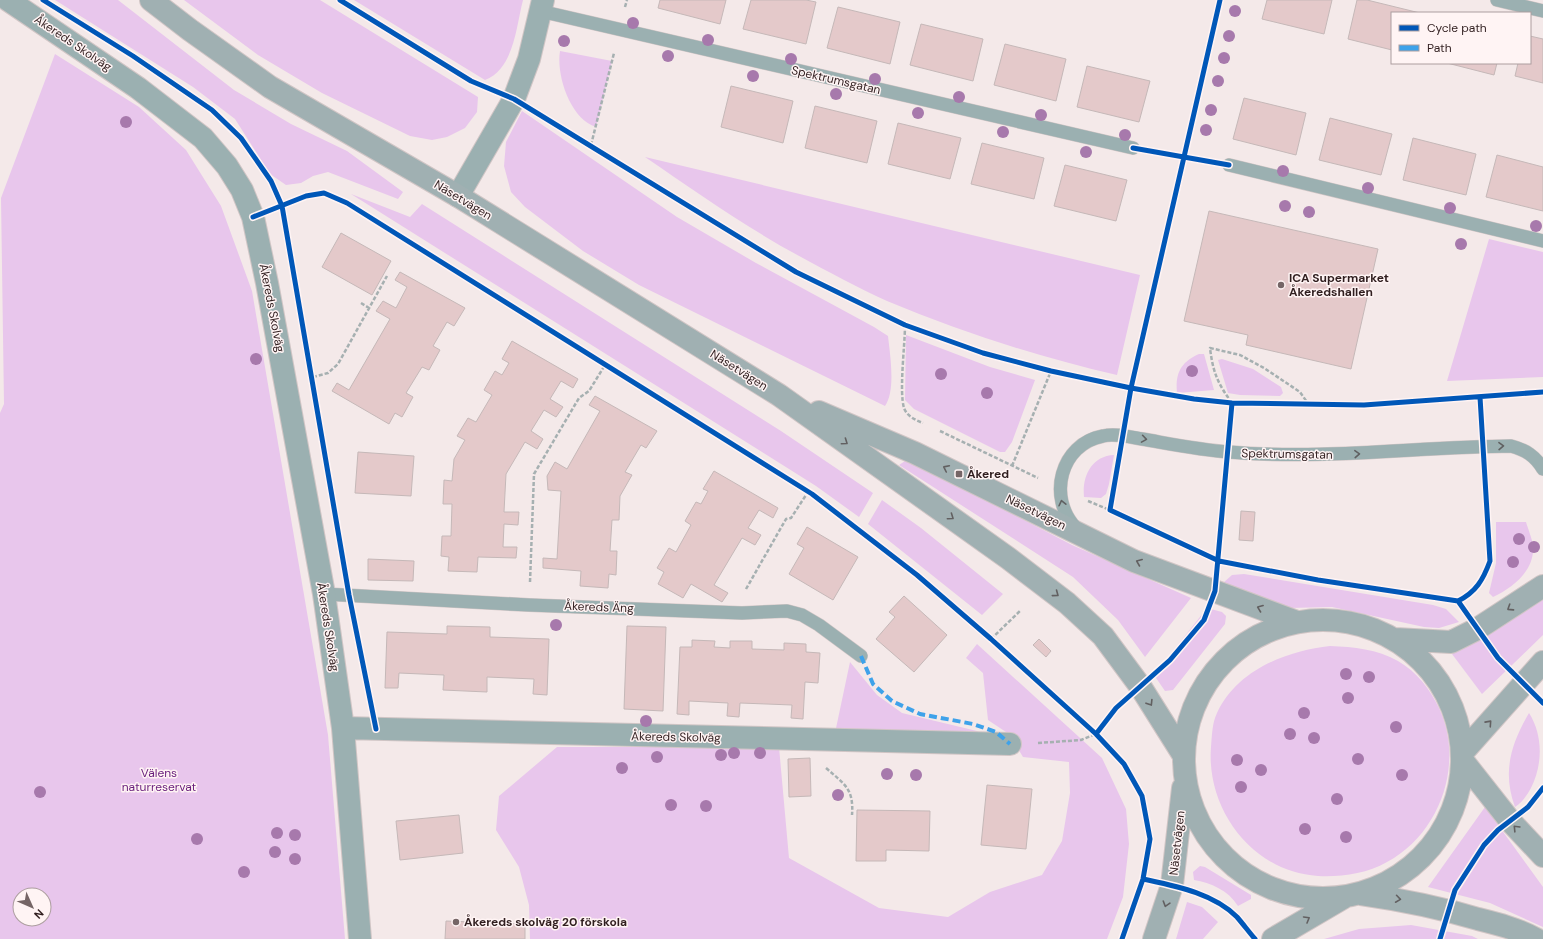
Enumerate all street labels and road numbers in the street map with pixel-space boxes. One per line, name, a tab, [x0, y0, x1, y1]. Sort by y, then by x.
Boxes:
street label: Åkereds Skolväg	[31, 11, 115, 75]
street label: Spektrumsgatan	[790, 62, 882, 98]
street label: Näsetvägen	[431, 176, 495, 224]
street label: Åkereds Skolväg	[256, 262, 288, 354]
street label: Näsetvägen	[707, 346, 771, 394]
street label: Spektrumsgatan	[1241, 445, 1333, 463]
street label: Näsetvägen	[1003, 491, 1069, 533]
street label: Åkereds Skolväg	[313, 581, 343, 673]
street label: Åkereds Äng	[564, 598, 634, 616]
street label: Åkereds Skolväg	[631, 728, 721, 746]
street label: Näsetvägen	[1166, 810, 1188, 876]

